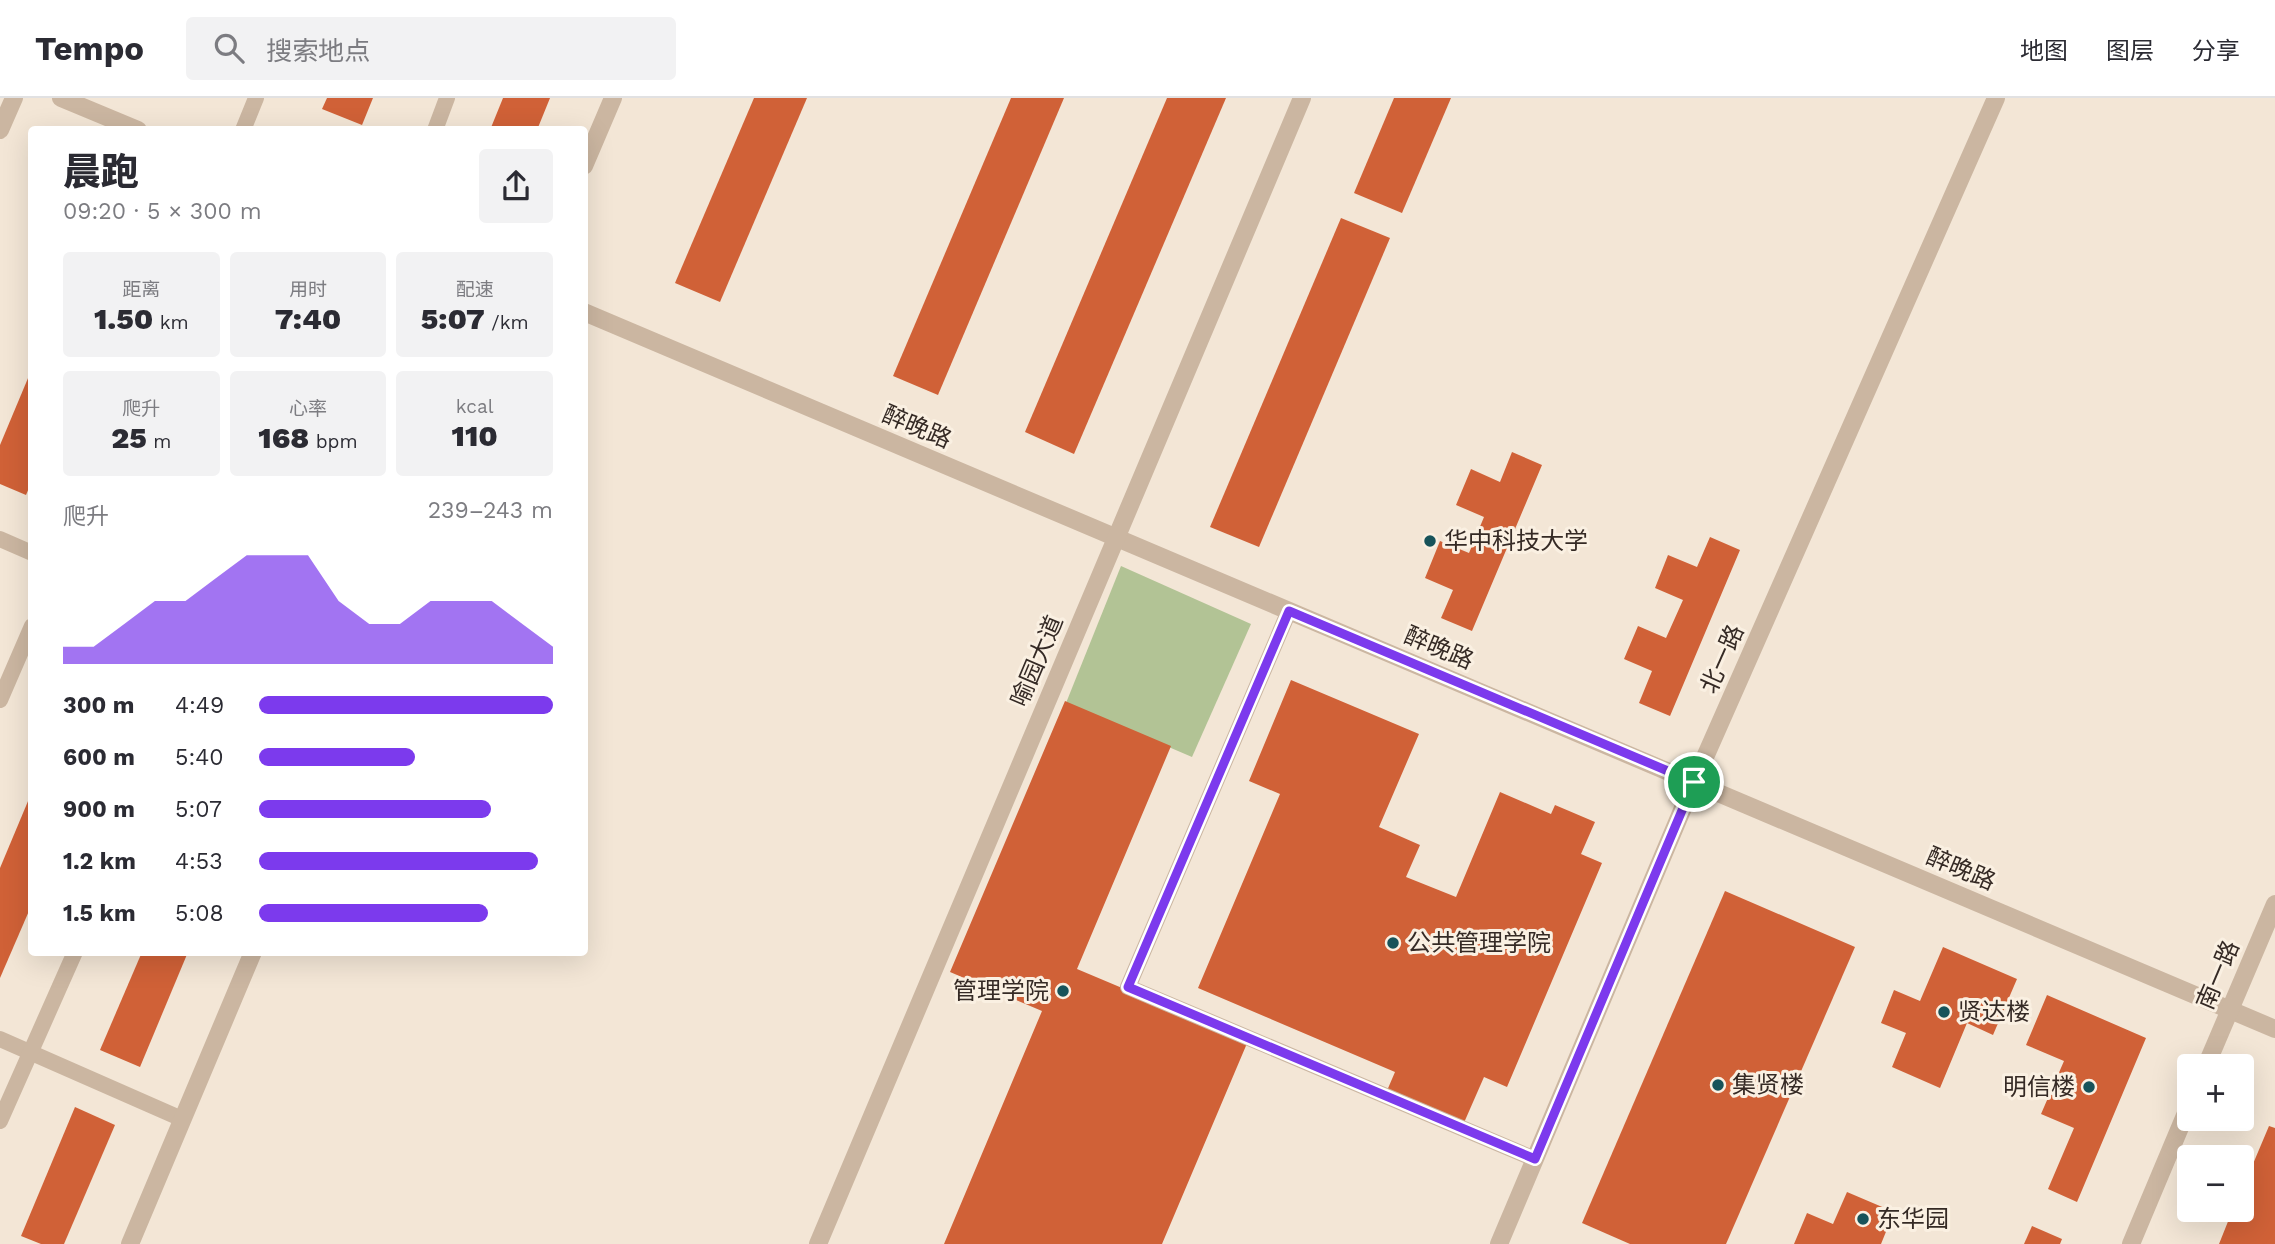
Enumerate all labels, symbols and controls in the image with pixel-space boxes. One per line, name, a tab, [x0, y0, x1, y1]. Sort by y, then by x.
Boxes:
search box	[186, 17, 676, 80]
text: Tempo	[35, 29, 144, 68]
icon: search	[210, 29, 248, 67]
text: 搜索地点	[266, 36, 370, 66]
text: 地图	[2020, 37, 2068, 65]
text: 图层	[2106, 37, 2154, 65]
text: 分享	[2192, 37, 2240, 65]
button: share	[479, 149, 553, 223]
text: 晨跑	[63, 150, 139, 194]
text: 09:20 · 5 × 300 m	[63, 198, 262, 225]
text: 距离	[122, 278, 160, 301]
text: 用时	[289, 278, 327, 301]
text: 配速	[456, 278, 494, 301]
text: 1.50	[94, 301, 153, 336]
text: 7:40	[275, 301, 341, 336]
text: 5:07	[421, 301, 485, 336]
text: km	[153, 311, 189, 334]
text: /km	[485, 311, 529, 334]
text: kcal	[456, 395, 493, 418]
text: 爬升	[122, 397, 160, 420]
text: 心率	[289, 397, 327, 420]
street label: 醉晚路	[878, 400, 956, 454]
text: 110	[452, 418, 498, 453]
text: 25	[111, 420, 147, 455]
text: 168	[258, 420, 309, 455]
text: m	[147, 430, 171, 453]
text: bpm	[309, 430, 358, 453]
text: 239–243 m	[428, 497, 553, 524]
text: 爬升	[63, 503, 109, 530]
place label: 华中科技大学	[1444, 527, 1588, 555]
marker: 华中科技大学	[1422, 533, 1438, 549]
street label: 喻园大道	[1005, 611, 1069, 711]
street label: 北一路	[1695, 620, 1749, 698]
street label: 醉晚路	[1400, 621, 1478, 675]
text: 300 m	[63, 692, 134, 719]
text: 4:49	[175, 692, 224, 719]
text: 600 m	[63, 744, 135, 771]
text: 5:40	[175, 744, 224, 771]
pin	[1664, 752, 1724, 812]
icon: arrive	[1675, 763, 1713, 801]
text: 900 m	[63, 796, 135, 823]
text: 5:07	[175, 796, 222, 823]
street label: 醉晚路	[1922, 842, 2000, 896]
text: 1.2 km	[63, 848, 136, 875]
text: 4:53	[175, 848, 223, 875]
text: 1.5 km	[63, 900, 136, 927]
text: 5:08	[175, 900, 224, 927]
place label: 公共管理学院	[1407, 929, 1551, 957]
marker: 公共管理学院	[1385, 935, 1401, 951]
street label: 南一路	[2191, 936, 2245, 1014]
place label: 管理学院	[953, 977, 1049, 1005]
marker: 管理学院	[1055, 983, 1071, 999]
place label: 贤达楼	[1958, 998, 2030, 1026]
marker: 贤达楼	[1936, 1004, 1952, 1020]
map controls	[2177, 1054, 2254, 1222]
button: +	[2177, 1054, 2254, 1131]
place label: 集贤楼	[1732, 1071, 1804, 1099]
place label: 明信楼	[2003, 1073, 2075, 1101]
marker: 集贤楼	[1710, 1077, 1726, 1093]
marker: 明信楼	[2081, 1079, 2097, 1095]
button: −	[2177, 1145, 2254, 1222]
place label: 东华园	[1877, 1205, 1949, 1233]
marker: 东华园	[1855, 1211, 1871, 1227]

